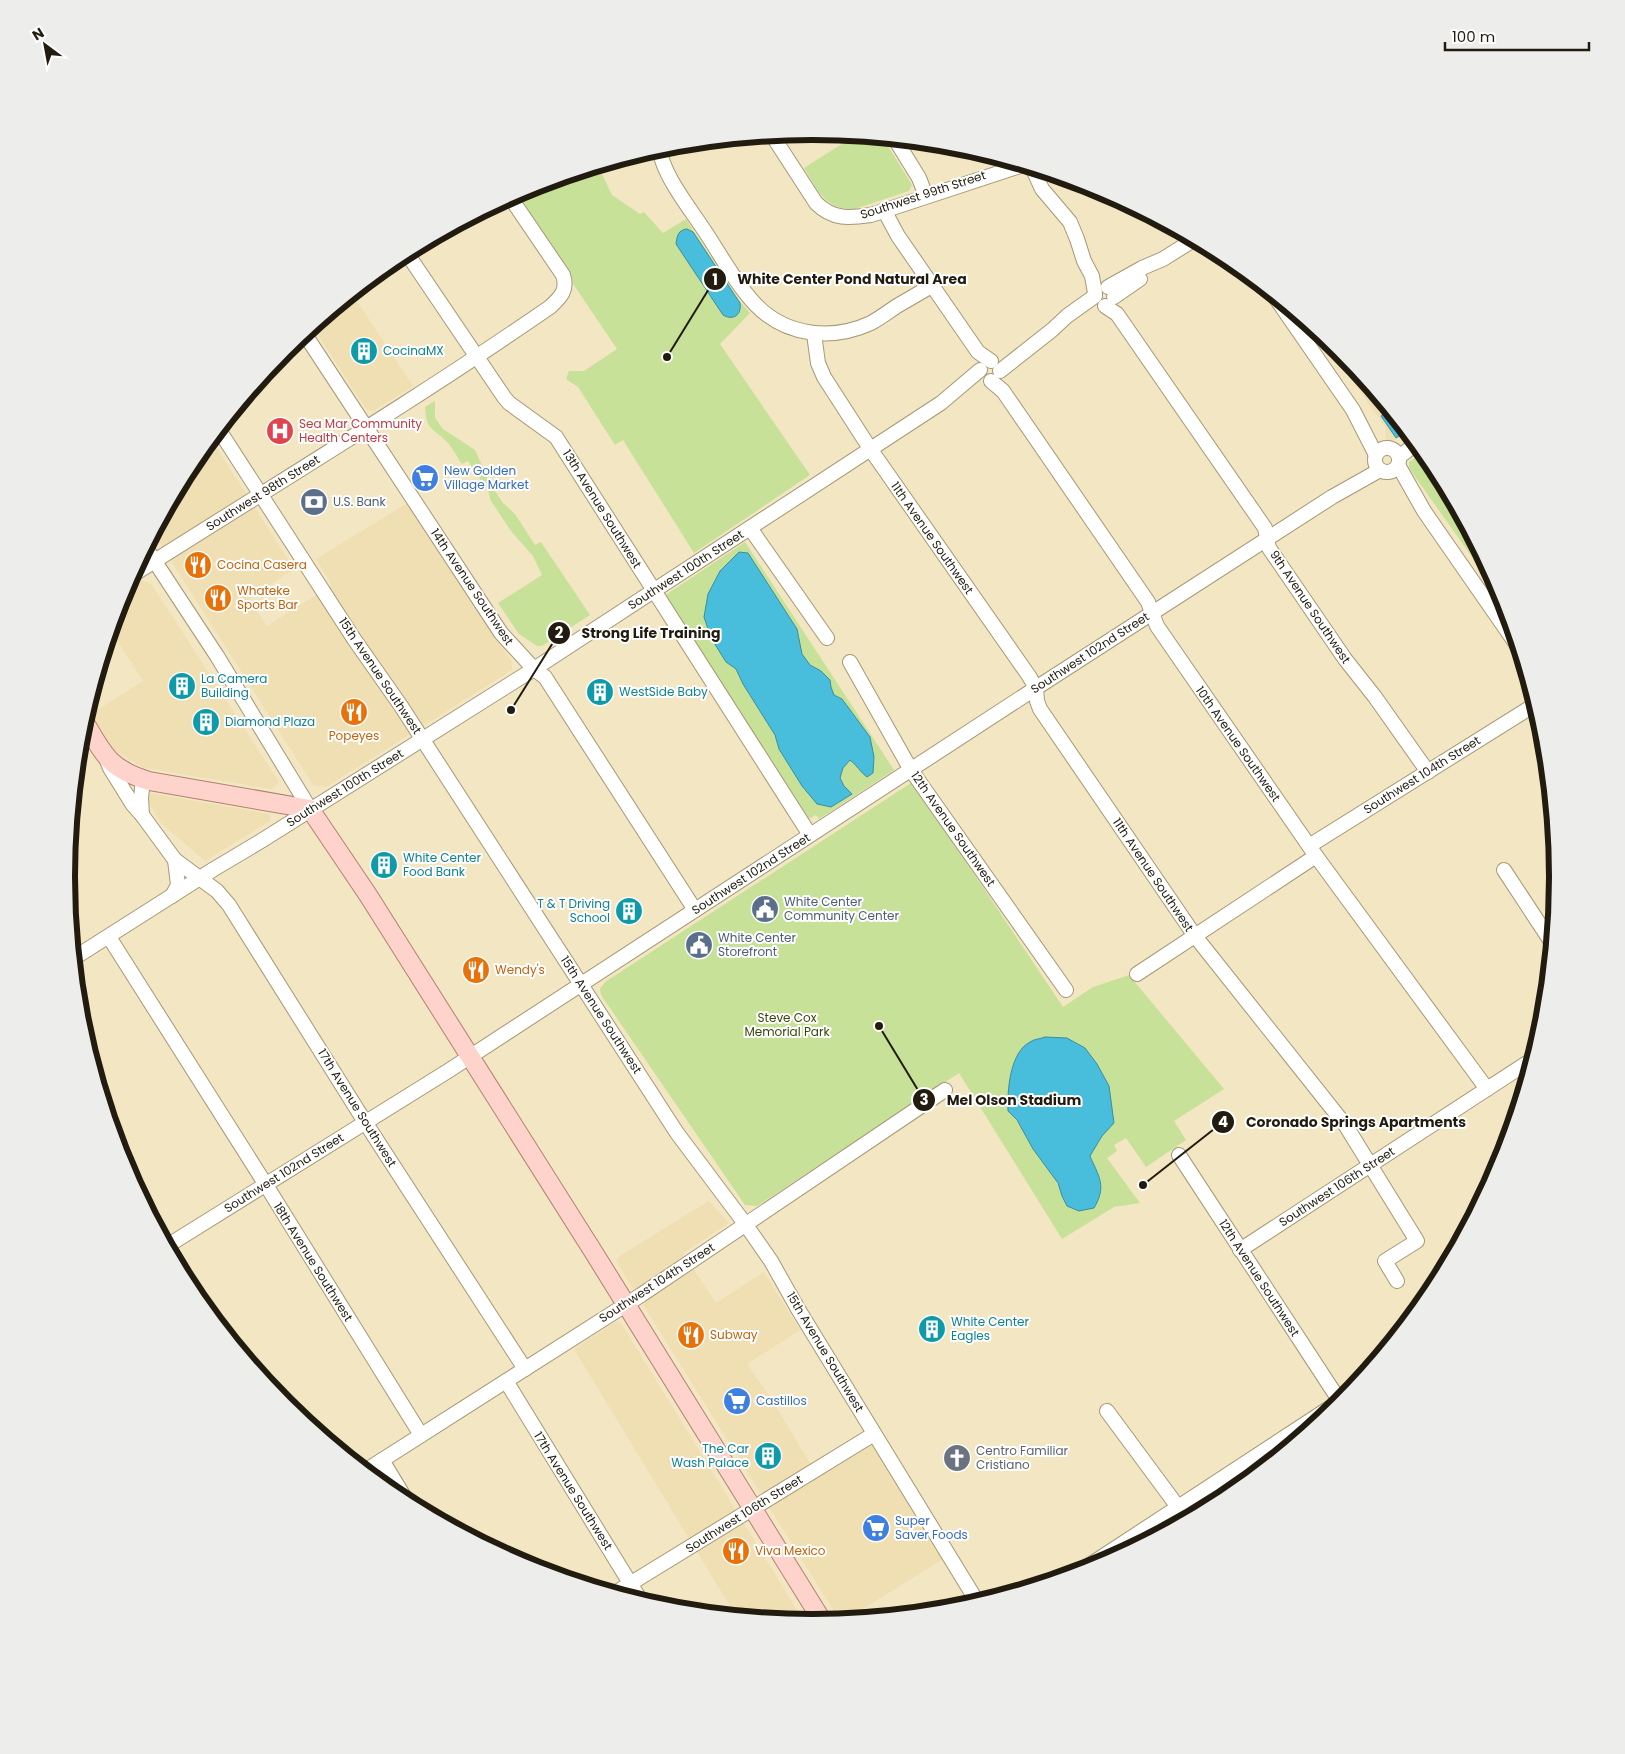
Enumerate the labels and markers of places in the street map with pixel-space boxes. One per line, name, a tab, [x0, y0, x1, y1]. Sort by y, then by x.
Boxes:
callout: White Center Pond Natural Area	[702, 265, 977, 294]
building icon: CocinaMX	[349, 336, 379, 366]
place label: CocinaMX	[383, 342, 444, 359]
place label: Sea Mar Community Health Centers	[299, 415, 422, 446]
hospital icon: Sea Mar Community Health Centers	[265, 416, 295, 446]
place label: New Golden Village Market	[444, 462, 529, 493]
supermarket icon: New Golden Village Market	[410, 463, 440, 493]
bank icon: U.S. Bank	[299, 487, 329, 517]
place label: U.S. Bank	[333, 493, 387, 510]
restaurant icon: Cocina Casera	[183, 550, 213, 580]
place label: Cocina Casera	[217, 556, 307, 573]
place label: Whateke Sports Bar	[237, 582, 299, 613]
restaurant icon: Whateke Sports Bar	[203, 583, 233, 613]
callout: Strong Life Training	[547, 618, 731, 647]
place label: La Camera Building	[201, 670, 267, 701]
building icon: La Camera Building	[167, 671, 197, 701]
building icon: WestSide Baby	[585, 677, 615, 707]
place label: WestSide Baby	[619, 683, 708, 700]
restaurant icon: Popeyes	[339, 697, 369, 727]
building icon: Diamond Plaza	[191, 707, 221, 737]
place label: Diamond Plaza	[225, 713, 315, 730]
place label: Popeyes	[329, 727, 379, 744]
place label: White Center Food Bank	[403, 849, 482, 880]
building icon: White Center Food Bank	[369, 850, 399, 880]
place label: White Center Community Center	[784, 893, 899, 924]
public building icon: White Center Community Center	[750, 894, 780, 924]
place label: T & T Driving School	[537, 895, 610, 926]
building icon: T & T Driving School	[614, 896, 644, 926]
place label: White Center Storefront	[718, 929, 797, 960]
public building icon: White Center Storefront	[684, 930, 714, 960]
restaurant icon: Wendy's	[461, 955, 491, 985]
place label: Wendy's	[495, 961, 545, 978]
callout: Mel Olson Stadium	[912, 1085, 1091, 1114]
callout: Coronado Springs Apartments	[1210, 1108, 1476, 1137]
place label: White Center Eagles	[951, 1313, 1030, 1344]
building icon: White Center Eagles	[917, 1314, 947, 1344]
restaurant icon: Subway	[676, 1320, 706, 1350]
place label: Subway	[710, 1326, 758, 1343]
supermarket icon: Castillos	[722, 1386, 752, 1416]
place label: Castillos	[756, 1392, 807, 1409]
place label: The Car Wash Palace	[671, 1440, 750, 1471]
building icon: The Car Wash Palace	[753, 1441, 783, 1471]
place label: Centro Familiar Cristiano	[976, 1442, 1069, 1473]
church icon: Centro Familiar Cristiano	[942, 1443, 972, 1473]
place label: Super Saver Foods	[895, 1512, 968, 1543]
supermarket icon: Super Saver Foods	[861, 1513, 891, 1543]
restaurant icon: Viva Mexico	[721, 1536, 751, 1566]
place label: Viva Mexico	[755, 1542, 826, 1559]

